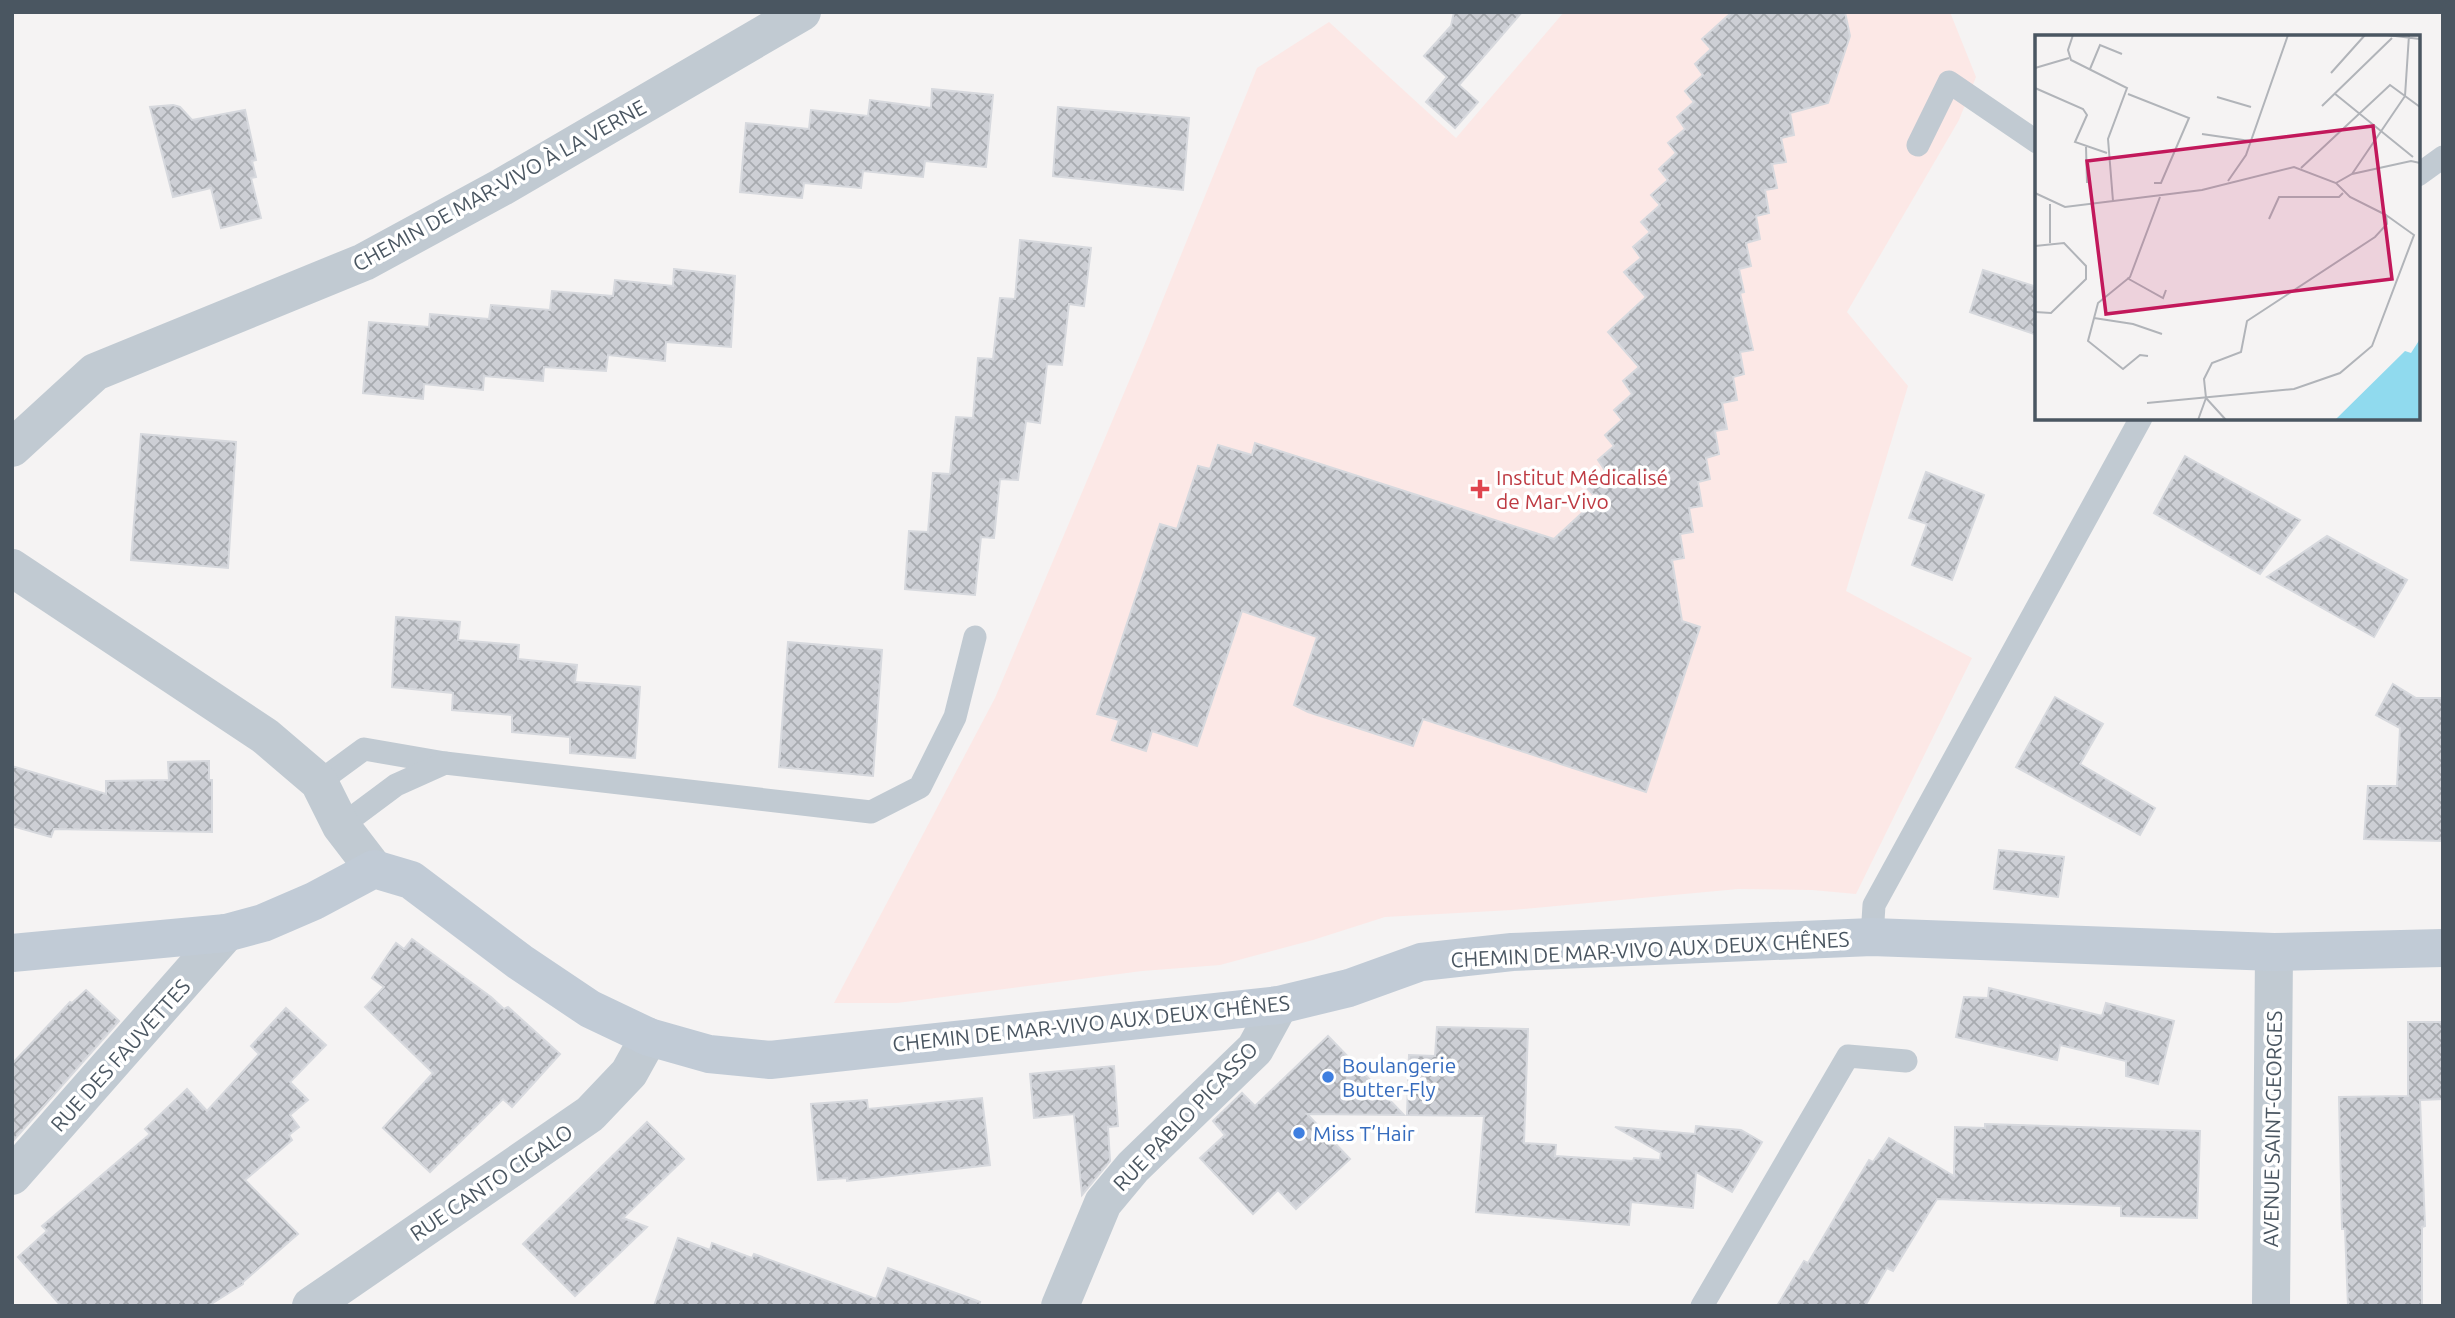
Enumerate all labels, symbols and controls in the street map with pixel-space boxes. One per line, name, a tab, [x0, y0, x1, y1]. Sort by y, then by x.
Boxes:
inset map	[2035, 35, 2420, 420]
street label: CHEMIN DE MAR-VIVO À LA VERNE	[348, 94, 650, 276]
place label: Institut Médicalisé de Mar-Vivo	[1496, 465, 1668, 513]
marker: Institut Médicalisé de Mar-Vivo	[1470, 479, 1490, 499]
street label: CHEMIN DE MAR-VIVO AUX DEUX CHÊNES	[1450, 927, 1850, 971]
street label: RUE DES FAUVETTES	[45, 974, 195, 1136]
street label: CHEMIN DE MAR-VIVO AUX DEUX CHÊNES	[891, 990, 1291, 1056]
street label: AVENUE SAINT-GEORGES	[2258, 1010, 2286, 1248]
street label: RUE PABLO PICASSO	[1108, 1037, 1262, 1195]
place label: Boulangerie Butter-Fly	[1342, 1053, 1456, 1101]
marker: Boulangerie Butter-Fly	[1320, 1069, 1336, 1085]
street label: RUE CANTO CIGALO	[405, 1119, 577, 1245]
place label: Miss T’Hair	[1313, 1121, 1415, 1145]
marker: Miss T’Hair	[1291, 1125, 1307, 1141]

